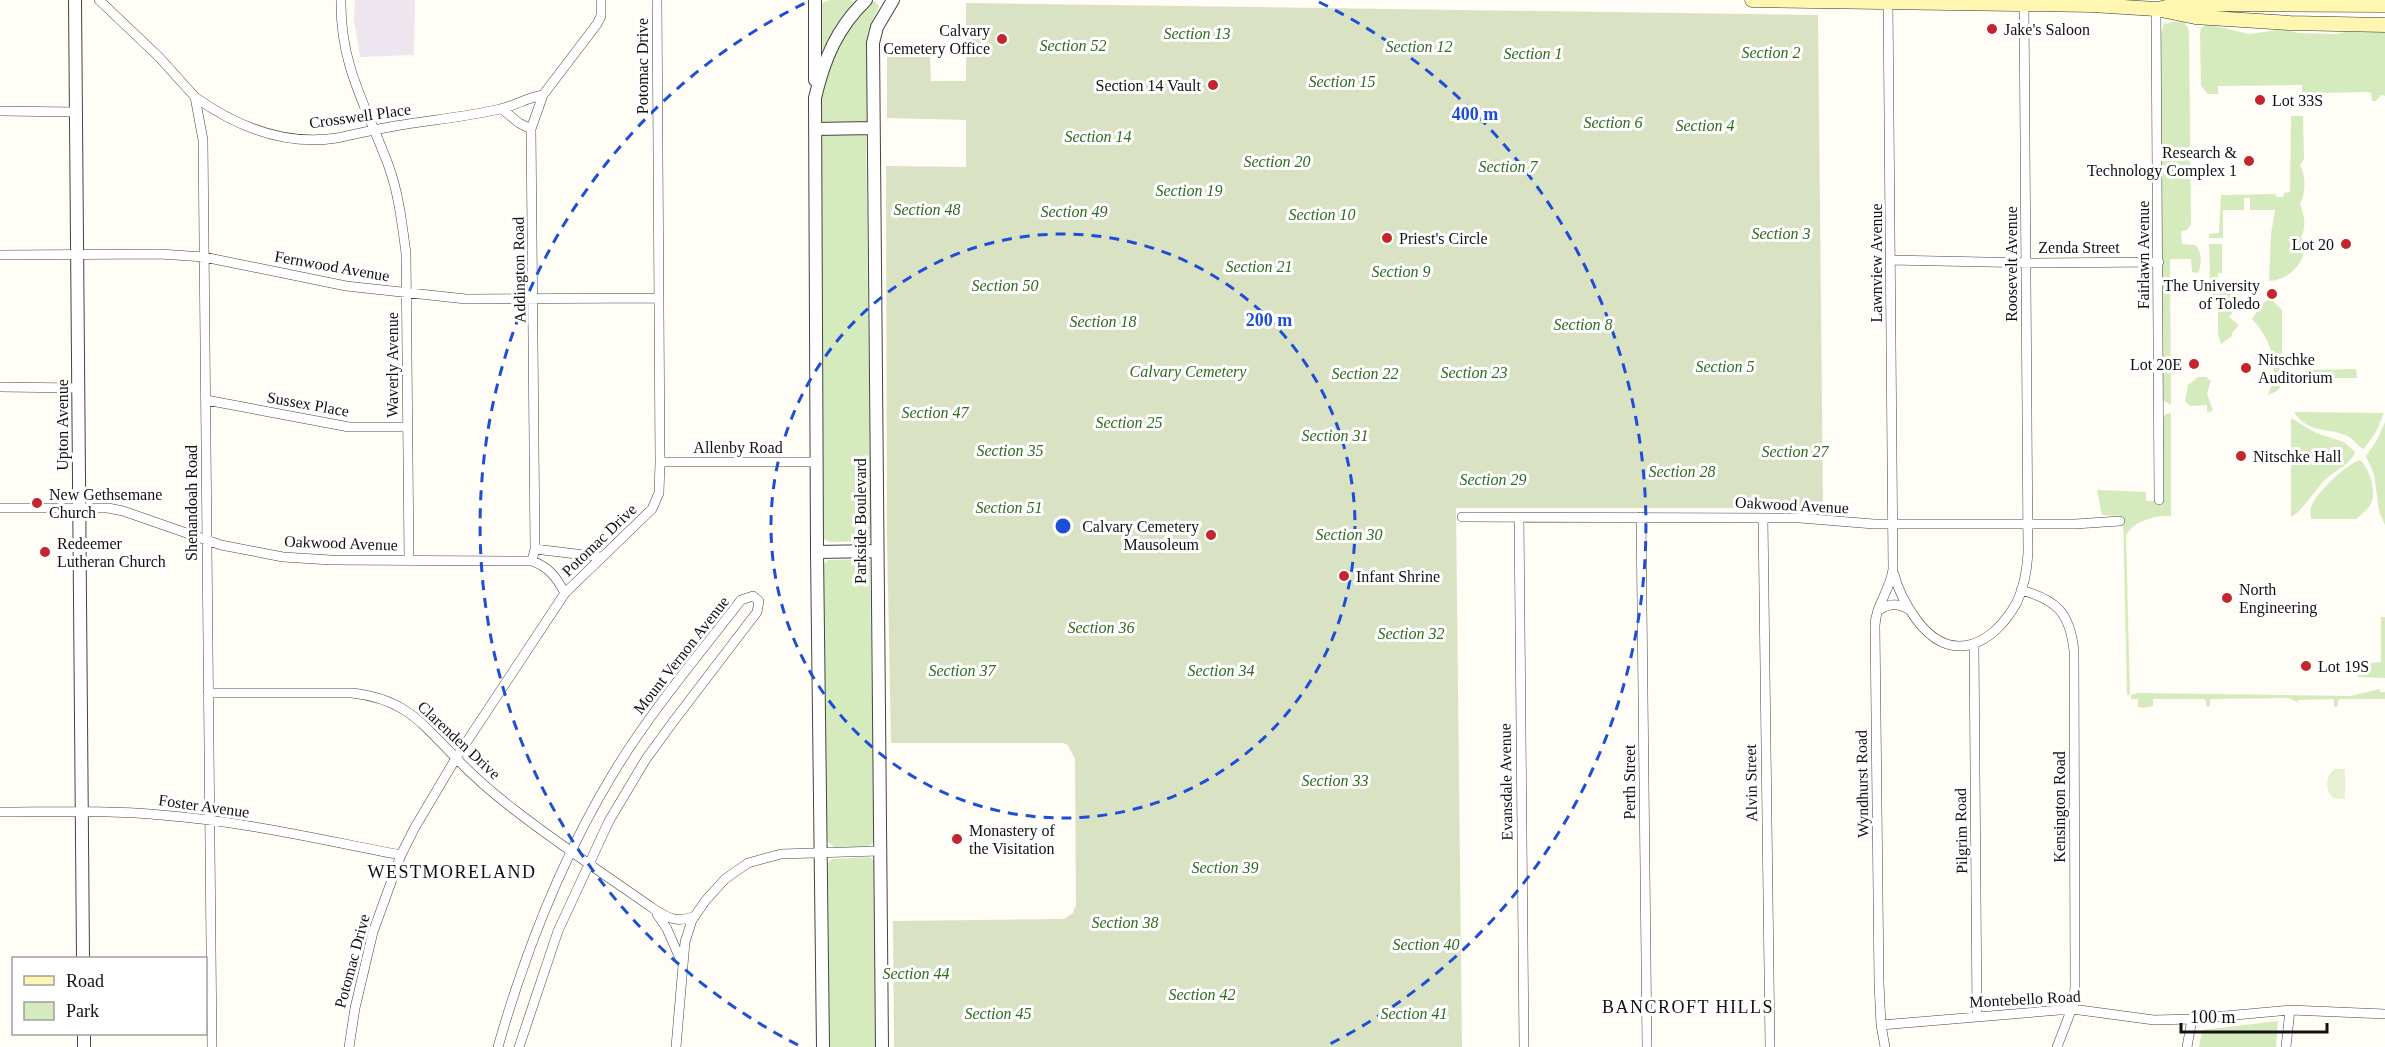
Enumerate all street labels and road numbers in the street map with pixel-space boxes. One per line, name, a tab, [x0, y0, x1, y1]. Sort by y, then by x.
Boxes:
street label: Potomac Drive	[634, 18, 651, 114]
street label: Crosswell Place	[308, 100, 412, 132]
street label: Fairlawn Avenue	[2135, 201, 2152, 309]
street label: Lawnview Avenue	[1868, 203, 1885, 323]
street label: Roosevelt Avenue	[2003, 206, 2020, 322]
street label: Addington Road	[510, 217, 529, 323]
street label: Zenda Street	[2038, 239, 2120, 256]
street label: Fernwood Avenue	[273, 248, 391, 284]
street label: Waverly Avenue	[384, 312, 402, 418]
street label: Upton Avenue	[54, 379, 72, 471]
street label: Sussex Place	[266, 388, 350, 420]
street label: Allenby Road	[693, 439, 783, 457]
street label: Shenandoah Road	[183, 445, 200, 561]
street label: Parkside Boulevard	[852, 458, 869, 584]
street label: Oakwood Avenue	[1735, 494, 1849, 516]
street label: Potomac Drive	[558, 500, 640, 580]
street label: Oakwood Avenue	[284, 533, 398, 553]
street label: Mount Vernon Avenue	[630, 593, 732, 717]
street label: Clarenden Drive	[414, 698, 504, 782]
street label: Evansdale Avenue	[1496, 723, 1516, 841]
street label: Wyndhurst Road	[1853, 730, 1872, 838]
street label: Alvin Street	[1742, 743, 1760, 822]
street label: Perth Street	[1621, 744, 1638, 820]
street label: Kensington Road	[2051, 751, 2069, 863]
street label: Pilgrim Road	[1952, 788, 1971, 874]
street label: Foster Avenue	[157, 791, 251, 821]
street label: Potomac Drive	[331, 912, 373, 1010]
street label: Montebello Road	[1969, 988, 2081, 1010]

